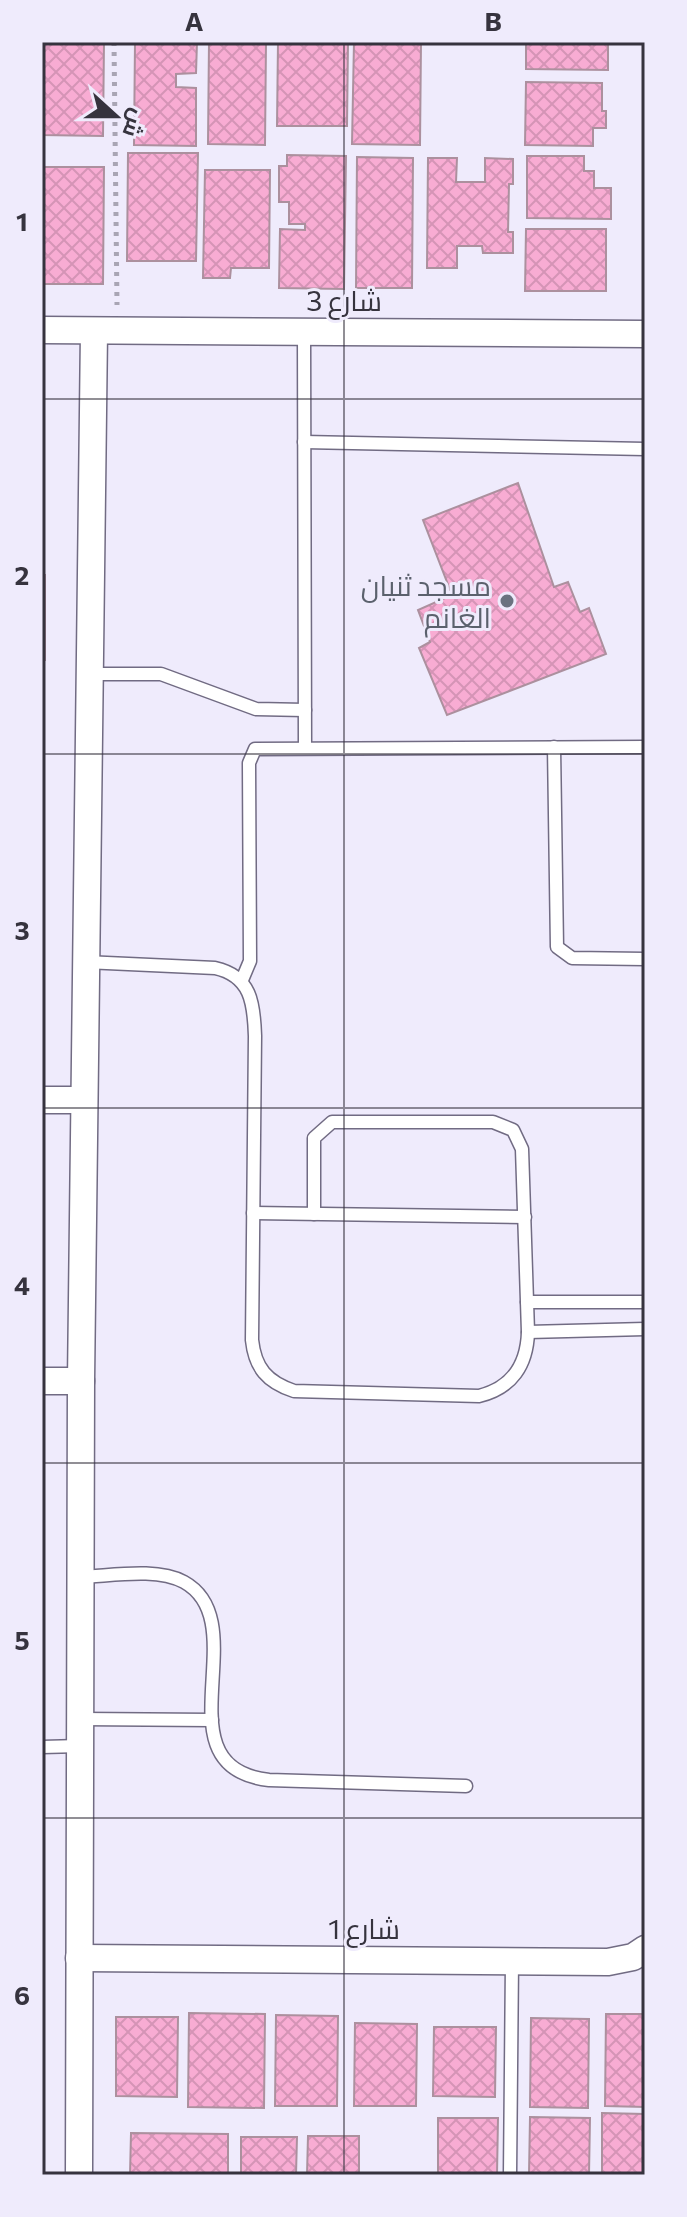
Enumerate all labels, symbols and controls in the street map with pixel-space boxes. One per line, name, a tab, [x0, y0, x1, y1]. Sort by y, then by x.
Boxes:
text: A	[185, 5, 204, 36]
text: B	[484, 5, 502, 36]
north arrow	[76, 76, 156, 156]
text: ش	[117, 105, 153, 141]
text: 1	[16, 205, 28, 236]
street label: شارع 3	[306, 283, 382, 320]
text: 2	[15, 559, 29, 590]
place label: مسجد ثنيان الغانم	[361, 568, 491, 638]
marker: مسجد ثنيان الغانم	[498, 592, 516, 610]
text: 3	[14, 914, 30, 945]
text: 4	[14, 1269, 30, 1300]
text: 5	[14, 1624, 30, 1655]
street label: شارع 1	[328, 1911, 400, 1948]
text: 6	[14, 1979, 30, 2010]

